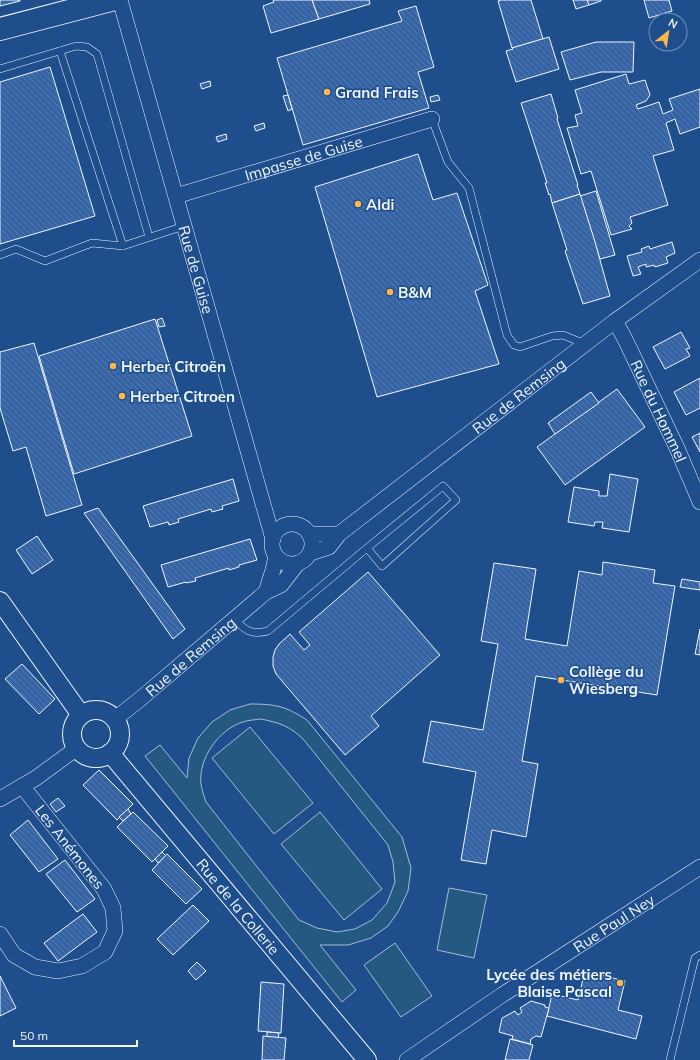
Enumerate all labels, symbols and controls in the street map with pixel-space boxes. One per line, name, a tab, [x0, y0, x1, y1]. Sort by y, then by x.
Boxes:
north arrow	[648, 12, 688, 52]
text: N	[666, 15, 680, 31]
place label: Grand Frais	[335, 83, 419, 102]
marker: Grand Frais	[322, 87, 332, 97]
street label: Impasse de Guise	[242, 131, 365, 184]
place label: Aldi	[366, 195, 394, 214]
marker: Aldi	[353, 199, 363, 209]
street label: Rue de Guise	[175, 223, 218, 316]
place label: B&M	[398, 283, 432, 302]
marker: B&M	[385, 287, 395, 297]
street label: Rue de Remsing	[468, 354, 569, 437]
place label: Herber Citroën	[121, 357, 226, 376]
street label: Rue du Hommel	[627, 357, 691, 465]
marker: Herber Citroën	[108, 361, 118, 371]
place label: Herber Citroen	[130, 387, 235, 406]
marker: Herber Citroen	[117, 391, 127, 401]
street label: Rue de Remsing	[141, 613, 239, 700]
place label: Collège du Wiesberg	[569, 662, 644, 698]
marker: Collège du Wiesberg	[556, 675, 566, 685]
street label: Les Anémones	[31, 801, 109, 893]
street label: Rue de la Collerie	[193, 854, 284, 958]
street label: Rue Paul Ney	[569, 890, 658, 956]
place label: Lycée des métiers Blaise Pascal	[486, 965, 612, 1001]
marker: Lycée des métiers Blaise Pascal	[615, 978, 625, 988]
scale bar	[14, 1022, 137, 1048]
text: 50 m	[20, 1028, 48, 1043]

